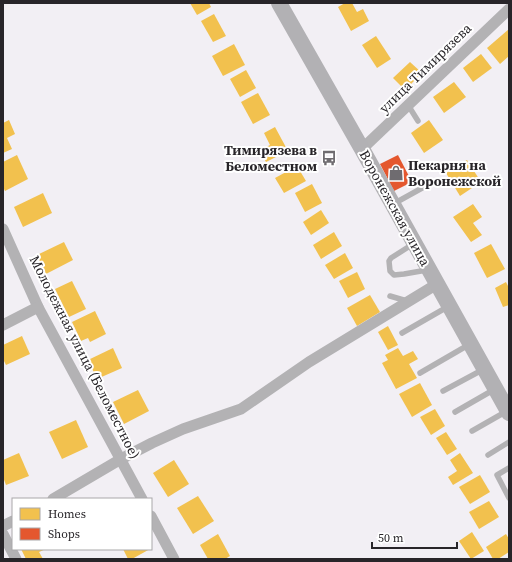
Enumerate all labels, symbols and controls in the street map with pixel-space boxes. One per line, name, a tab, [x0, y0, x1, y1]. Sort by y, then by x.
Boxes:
street label: улица Тимирязева	[374, 18, 476, 118]
place label: Тимирязева в Беломестном	[224, 140, 317, 176]
street label: Воронежская улица	[355, 146, 436, 270]
bus stop icon: Тимирязева в Беломестном	[320, 149, 338, 167]
place label: Пекарня на Воронежской	[408, 155, 501, 191]
shop icon: Пекарня на Воронежской	[387, 164, 405, 182]
street label: Молодежная улица (Беломестное)	[25, 252, 145, 462]
legend	[12, 498, 152, 550]
text: Homes	[48, 506, 86, 522]
scale bar	[372, 524, 457, 550]
text: Shops	[48, 526, 80, 542]
text: 50 m	[378, 530, 404, 546]

